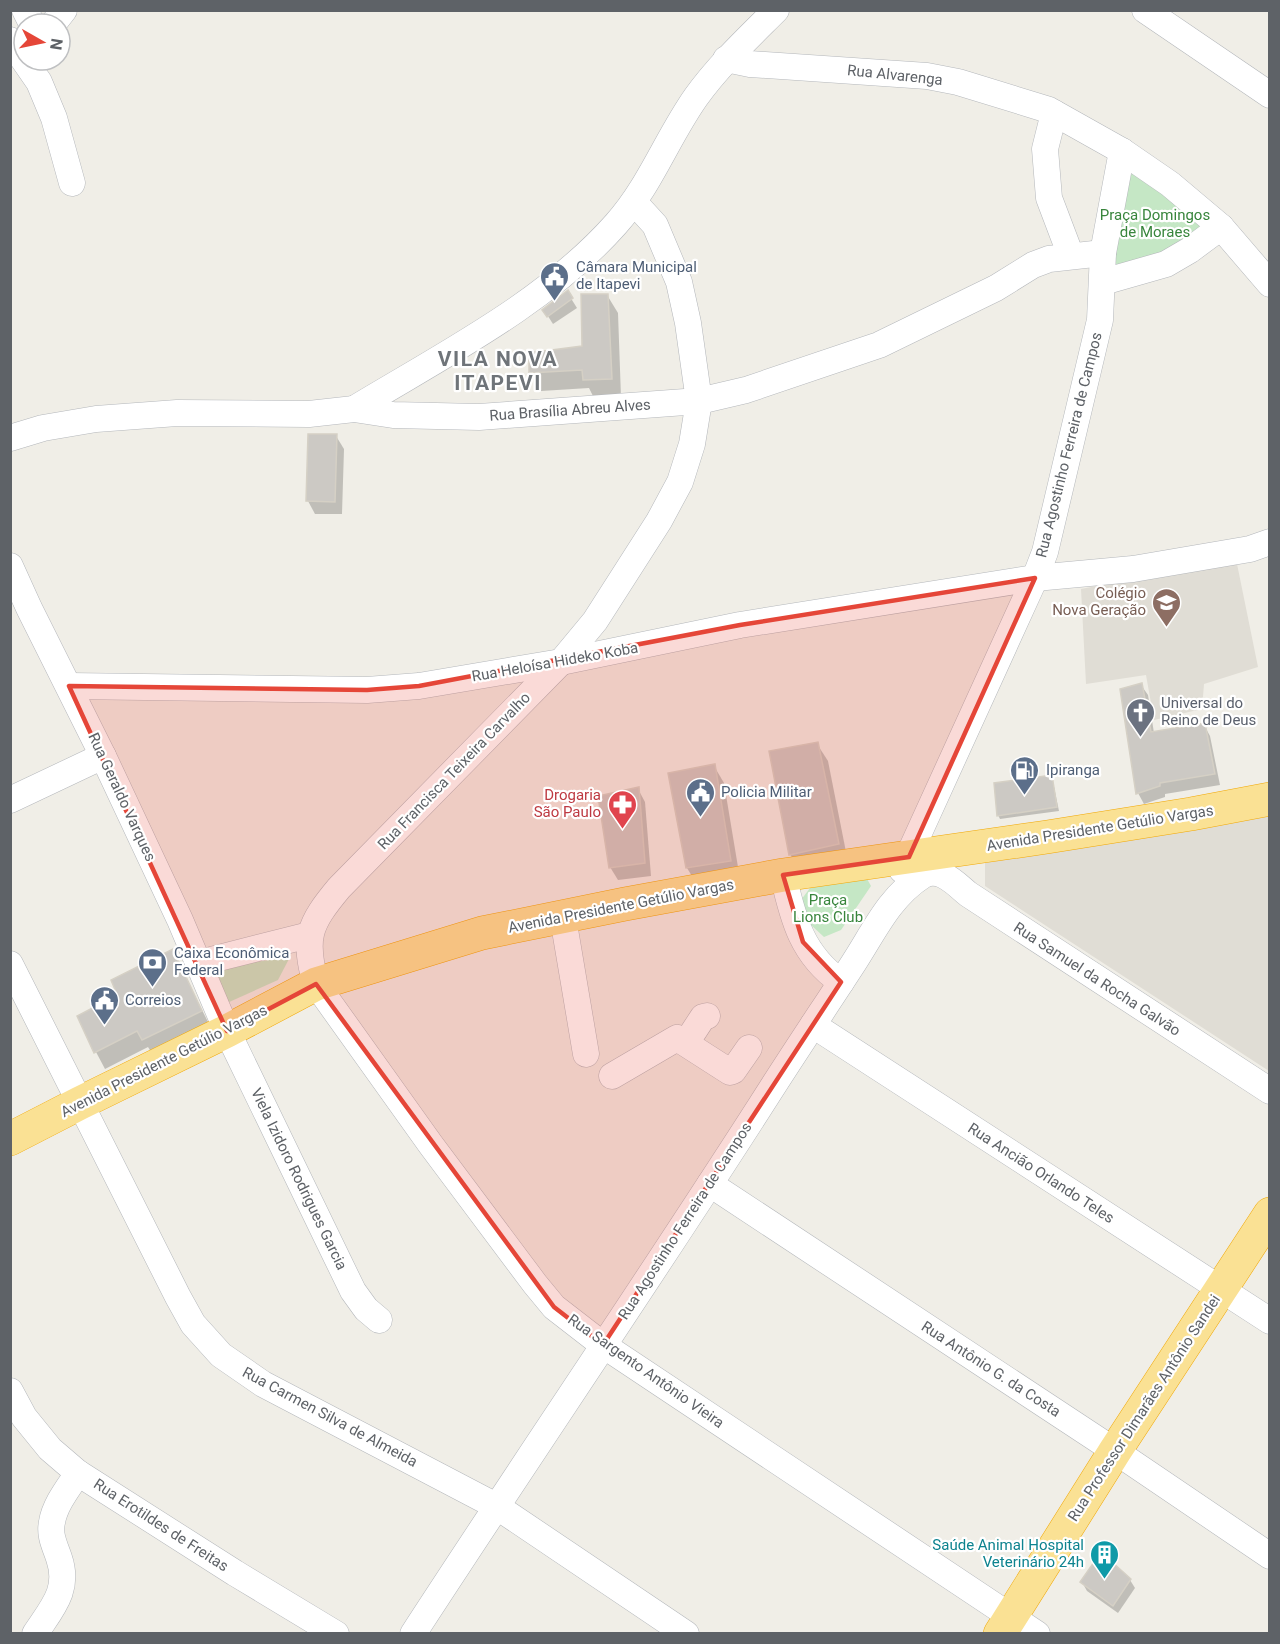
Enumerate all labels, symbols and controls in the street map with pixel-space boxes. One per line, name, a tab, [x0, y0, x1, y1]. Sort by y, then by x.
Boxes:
north arrow	[12, 12, 72, 72]
text: N	[46, 37, 67, 51]
street label: Rua Alvarenga	[846, 61, 944, 89]
park label: Praça Domingos de Moraes	[1100, 206, 1210, 241]
place label: Câmara Municipal de Itapevi	[576, 258, 697, 293]
public building icon: Câmara Municipal de Itapevi	[539, 260, 571, 302]
street label: Rua Agostinho Ferreira de Campos	[1032, 330, 1106, 560]
district label: VILA NOVA ITAPEVI	[438, 347, 558, 395]
street label: Rua Brasília Abreu Alves	[489, 395, 651, 425]
place label: Colégio Nova Geração	[1052, 584, 1146, 619]
school or university icon: Colégio Nova Geração	[1151, 586, 1183, 628]
street label: Rua Heloísa Hideko Koba	[470, 639, 640, 685]
street label: Rua Francisca Teixeira Carvalho	[374, 689, 534, 853]
place label: Universal do Reino de Deus	[1161, 694, 1256, 729]
church icon: Universal do Reino de Deus	[1124, 696, 1156, 738]
street label: Rua Geraldo Varques	[84, 730, 160, 864]
fuel station icon: Ipiranga	[1009, 754, 1041, 796]
place label: Ipiranga	[1046, 761, 1100, 779]
public building icon: Policia Militar	[684, 776, 716, 818]
place label: Policia Militar	[721, 783, 812, 801]
place label: Drogaria São Paulo	[534, 786, 601, 821]
pharmacy icon: Drogaria São Paulo	[606, 788, 638, 830]
street label: Avenida Presidente Getúlio Vargas	[985, 801, 1215, 855]
street label: Avenida Presidente Getúlio Vargas	[507, 875, 735, 937]
park label: Praça Lions Club	[793, 891, 863, 926]
street label: Rua Samuel da Rocha Galvão	[1010, 918, 1184, 1040]
place label: Caixa Econômica Federal	[174, 944, 289, 979]
bank icon: Caixa Econômica Federal	[137, 946, 169, 988]
public building icon: Correios	[88, 984, 120, 1026]
place label: Correios	[125, 991, 181, 1009]
street label: Avenida Presidente Getúlio Vargas	[58, 1001, 270, 1121]
street label: Viela Izidoro Rodrigues Garcia	[247, 1085, 351, 1273]
street label: Rua Agostinho Ferreira de Campos	[614, 1119, 756, 1323]
street label: Rua Ancião Orlando Teles	[964, 1119, 1118, 1227]
street label: Rua Professor Dimarães Antônio Sandei	[1064, 1291, 1224, 1525]
street label: Rua Sargento Antônio Vieira	[564, 1310, 728, 1432]
street label: Rua Antônio G. da Costa	[918, 1317, 1064, 1421]
street label: Rua Carmen Silva de Almeida	[239, 1363, 421, 1471]
street label: Rua Erotildes de Freitas	[90, 1475, 232, 1575]
place label: Saúde Animal Hospital Veterinário 24h	[932, 1536, 1084, 1571]
building icon: Saúde Animal Hospital Veterinário 24h	[1089, 1538, 1121, 1580]

